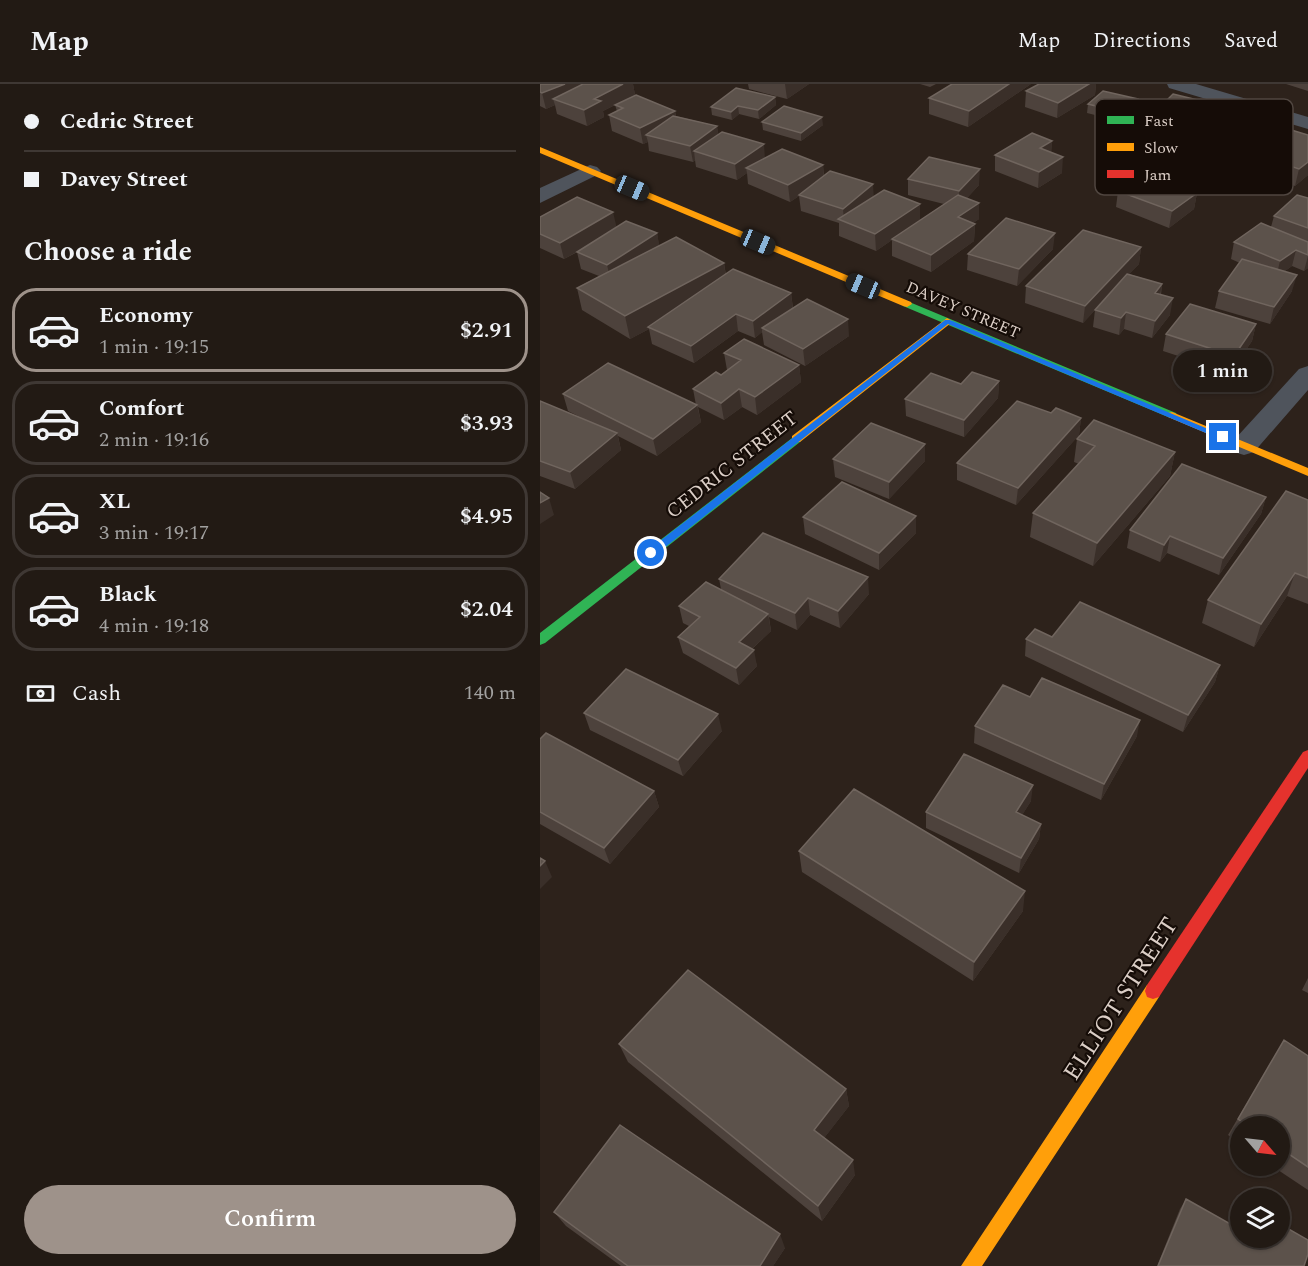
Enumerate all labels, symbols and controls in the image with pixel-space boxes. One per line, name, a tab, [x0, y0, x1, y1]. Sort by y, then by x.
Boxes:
text: Map	[30, 20, 89, 63]
text: Map	[1018, 25, 1060, 57]
text: Directions	[1093, 25, 1191, 57]
text: Saved	[1224, 25, 1278, 57]
legend	[1095, 99, 1293, 195]
text: Cedric Street	[60, 105, 194, 138]
text: Fast	[1144, 109, 1174, 133]
text: Slow	[1144, 136, 1179, 160]
text: Davey Street	[60, 163, 188, 196]
text: Jam	[1144, 163, 1172, 187]
car	[612, 173, 652, 203]
car	[738, 227, 778, 257]
text: Choose a ride	[24, 231, 192, 273]
car	[843, 271, 883, 301]
street label: DAVEY STREET	[902, 275, 1024, 345]
text: Economy	[99, 299, 192, 332]
icon: car	[27, 303, 81, 357]
text: $2.91	[460, 314, 513, 347]
text: 1 min · 19:15	[99, 332, 209, 362]
callout: 1 min	[1174, 350, 1272, 392]
text: 1 min	[1197, 356, 1248, 386]
text: Comfort	[99, 392, 184, 425]
icon: car	[27, 396, 81, 450]
street label: CEDRIC STREET	[660, 404, 804, 526]
text: $3.93	[460, 407, 513, 440]
route end	[1209, 423, 1236, 450]
text: 2 min · 19:16	[99, 425, 209, 455]
text: XL	[99, 485, 130, 518]
icon: car	[27, 489, 81, 543]
text: $4.95	[460, 500, 513, 533]
text: 3 min · 19:17	[99, 518, 209, 548]
route start	[637, 539, 664, 566]
text: Black	[99, 578, 157, 611]
icon: car	[27, 582, 81, 636]
text: $2.04	[460, 593, 513, 626]
text: 4 min · 19:18	[99, 611, 209, 641]
icon: cash	[24, 677, 57, 710]
text: Cash	[72, 677, 121, 710]
text: 140 m	[464, 678, 516, 708]
street label: ELLIOT STREET	[1055, 910, 1187, 1088]
north arrow	[1230, 1116, 1290, 1176]
map controls	[1230, 1116, 1290, 1248]
button: Confirm	[24, 1185, 516, 1254]
button: layers	[1230, 1188, 1290, 1248]

